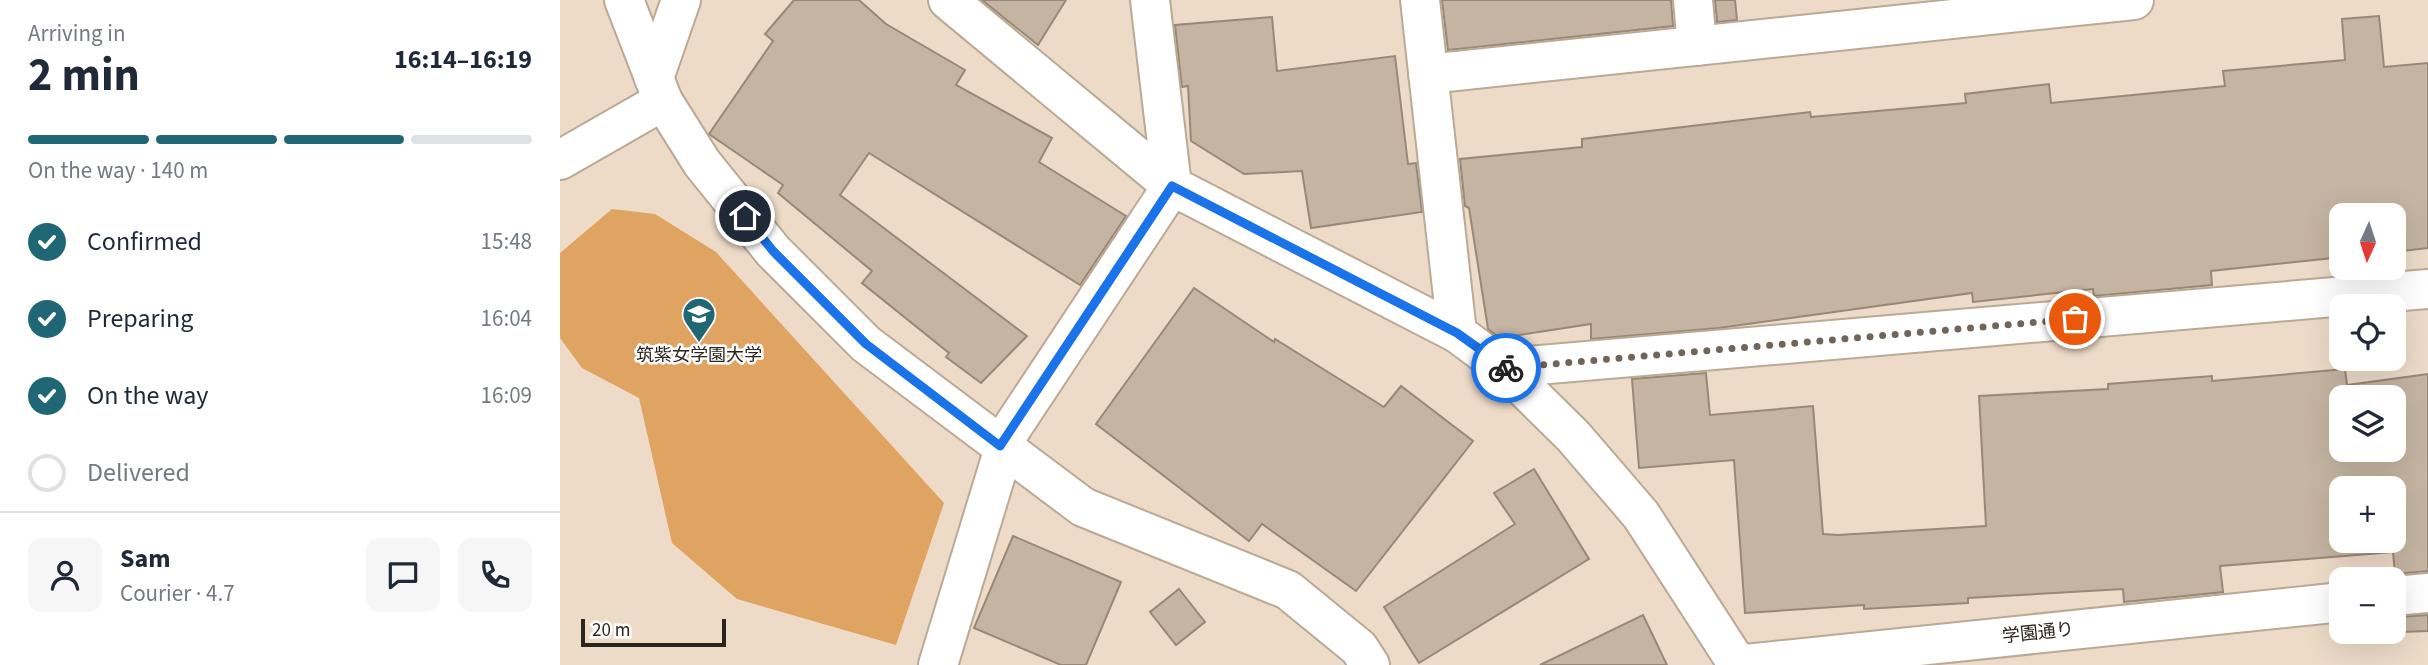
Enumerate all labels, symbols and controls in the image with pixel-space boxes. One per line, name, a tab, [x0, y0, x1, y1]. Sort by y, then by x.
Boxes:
text: Arriving in	[28, 17, 126, 50]
text: 16:14–16:19	[394, 41, 532, 78]
text: 2 min	[28, 43, 140, 108]
text: On the way · 140 m	[28, 154, 208, 187]
pin	[715, 186, 775, 246]
icon: home	[726, 197, 764, 235]
north arrow	[2329, 203, 2406, 280]
map controls	[2329, 203, 2406, 644]
icon: check	[28, 223, 66, 261]
text: Confirmed	[87, 223, 202, 260]
text: 15:48	[481, 225, 532, 258]
pin	[2045, 289, 2105, 349]
button: locate	[2329, 294, 2406, 371]
school or university icon: 筑紫女学園大学	[680, 295, 718, 344]
icon: check	[28, 300, 66, 338]
text: Preparing	[87, 300, 193, 337]
icon: bag	[2056, 300, 2094, 338]
text: 16:04	[481, 302, 532, 335]
courier	[1471, 333, 1541, 403]
place label: 筑紫女学園大学	[636, 343, 762, 368]
icon: bike	[1487, 349, 1525, 387]
icon: check	[28, 377, 66, 415]
text: On the way	[87, 377, 208, 414]
text: 16:09	[481, 379, 532, 412]
button: layers	[2329, 385, 2406, 462]
text: Delivered	[87, 454, 190, 491]
button: +	[2329, 476, 2406, 553]
button: person	[28, 538, 102, 612]
button: chat	[366, 538, 440, 612]
button: phone	[458, 538, 532, 612]
text: Sam	[120, 540, 170, 577]
button: −	[2329, 567, 2406, 644]
text: Courier · 4.7	[120, 577, 235, 610]
scale bar	[581, 616, 726, 648]
text: 20 m	[592, 617, 630, 644]
street label: 学園通り	[2001, 617, 2075, 649]

